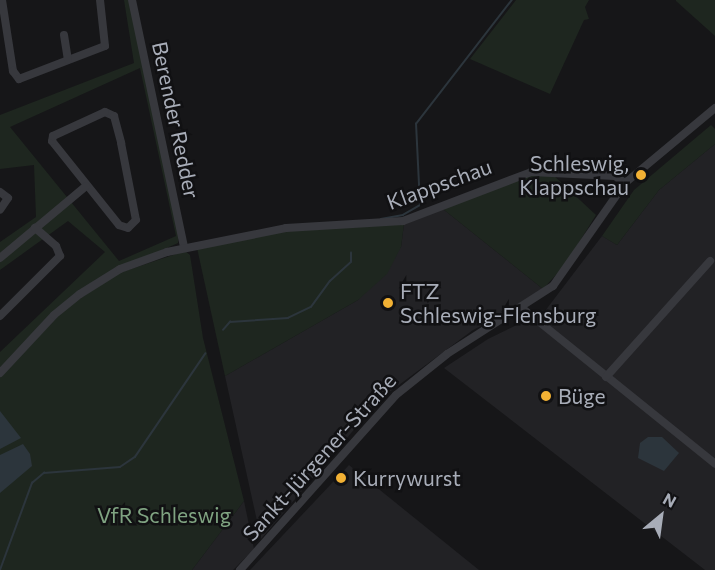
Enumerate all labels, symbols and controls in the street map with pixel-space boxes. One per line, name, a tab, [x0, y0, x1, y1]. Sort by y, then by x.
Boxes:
street label: Berender Redder	[147, 39, 205, 201]
place label: Schleswig, Klappschau	[519, 150, 629, 200]
street label: Klappschau	[383, 153, 495, 215]
marker: Schleswig, Klappschau	[634, 168, 648, 182]
place label: FTZ Schleswig-Flensburg	[400, 278, 596, 328]
marker: FTZ Schleswig-Flensburg	[381, 296, 395, 310]
street label: Sankt-Jürgener-Straße	[237, 368, 401, 546]
place label: Büge	[558, 383, 606, 409]
marker: Büge	[539, 389, 553, 403]
place label: Kurrywurst	[353, 465, 461, 491]
marker: Kurrywurst	[334, 471, 348, 485]
north arrow	[631, 486, 691, 546]
text: N	[660, 489, 680, 511]
park label: VfR Schleswig	[97, 502, 231, 528]

